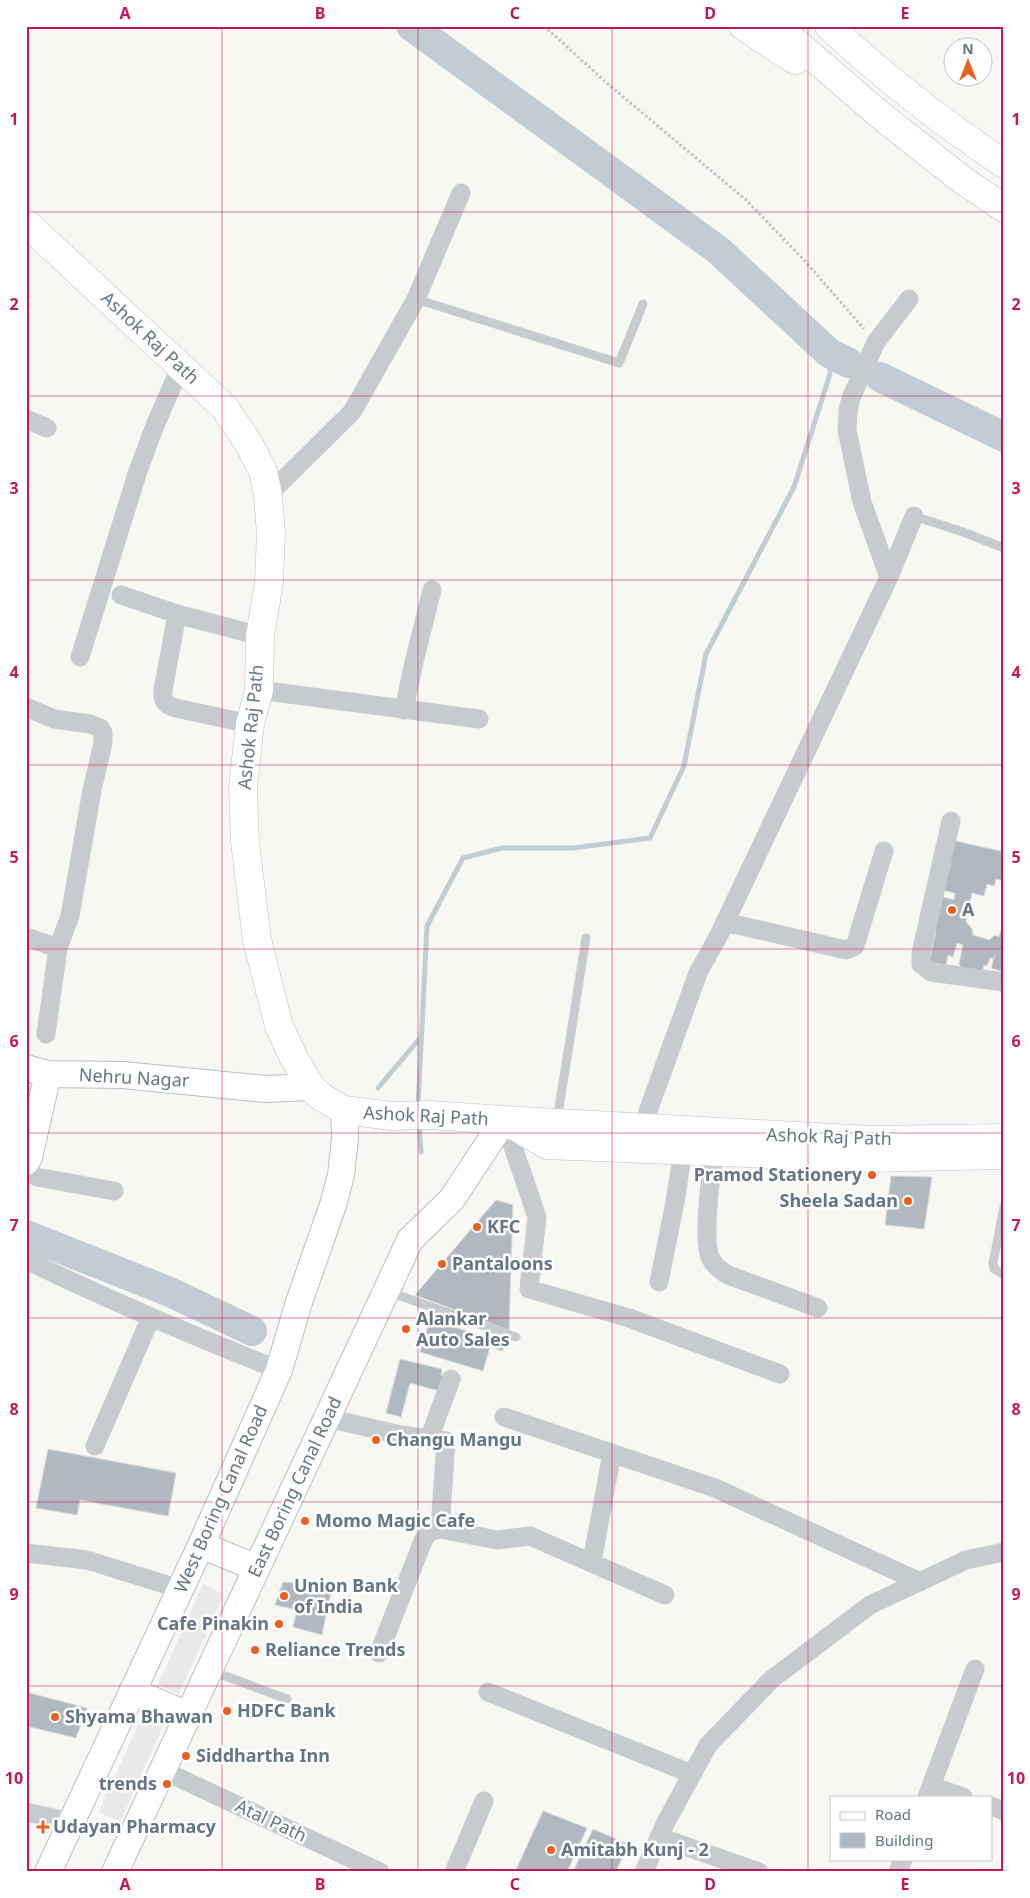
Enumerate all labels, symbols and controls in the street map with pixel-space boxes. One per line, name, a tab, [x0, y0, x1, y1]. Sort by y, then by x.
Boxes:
text: A	[119, 2, 131, 24]
text: B	[315, 2, 325, 24]
text: C	[510, 2, 520, 24]
text: D	[704, 2, 716, 24]
text: E	[901, 2, 910, 24]
north arrow	[942, 38, 992, 88]
text: N	[962, 39, 974, 58]
text: 1	[9, 108, 19, 130]
text: 1	[1011, 108, 1021, 130]
street label: Ashok Raj Path	[97, 286, 205, 389]
text: 2	[9, 293, 19, 315]
text: 2	[1011, 293, 1021, 315]
text: 3	[9, 477, 19, 499]
text: 3	[1011, 477, 1021, 499]
text: 4	[9, 661, 19, 683]
text: 4	[1011, 661, 1021, 683]
street label: Ashok Raj Path	[232, 663, 269, 791]
text: 5	[9, 846, 19, 868]
text: 5	[1011, 846, 1021, 868]
place label: A	[962, 897, 975, 921]
marker: A	[946, 904, 958, 916]
text: 6	[9, 1030, 19, 1052]
text: 6	[1011, 1030, 1021, 1052]
street label: Nehru Nagar	[78, 1062, 190, 1092]
street label: Ashok Raj Path	[363, 1100, 489, 1130]
street label: Ashok Raj Path	[766, 1122, 892, 1150]
place label: Pramod Stationery	[694, 1162, 863, 1186]
marker: Pramod Stationery	[866, 1169, 878, 1181]
place label: Sheela Sadan	[780, 1188, 898, 1212]
marker: Sheela Sadan	[902, 1195, 914, 1207]
text: 7	[9, 1214, 19, 1236]
place label: KFC	[487, 1214, 520, 1238]
text: 7	[1011, 1214, 1021, 1236]
marker: KFC	[471, 1221, 483, 1233]
place label: Pantaloons	[452, 1251, 553, 1275]
marker: Pantaloons	[436, 1258, 448, 1270]
place label: Alankar Auto Sales	[416, 1306, 510, 1351]
marker: Alankar Auto Sales	[400, 1323, 412, 1335]
street label: East Boring Canal Road	[242, 1392, 347, 1581]
text: 8	[9, 1398, 19, 1420]
text: 8	[1011, 1398, 1021, 1420]
street label: West Boring Canal Road	[168, 1401, 272, 1596]
place label: Changu Mangu	[386, 1427, 522, 1451]
marker: Changu Mangu	[370, 1434, 382, 1446]
place label: Momo Magic Cafe	[315, 1508, 475, 1532]
marker: Momo Magic Cafe	[299, 1515, 311, 1527]
place label: Union Bank of India	[294, 1573, 399, 1618]
text: 9	[9, 1583, 19, 1605]
text: 9	[1011, 1583, 1021, 1605]
marker: Union Bank of India	[278, 1590, 290, 1602]
place label: Cafe Pinakin	[157, 1611, 269, 1635]
marker: Cafe Pinakin	[273, 1618, 285, 1630]
place label: Reliance Trends	[265, 1637, 406, 1661]
marker: Reliance Trends	[249, 1644, 261, 1656]
place label: HDFC Bank	[237, 1698, 337, 1722]
place label: Shyama Bhawan	[65, 1704, 213, 1728]
marker: HDFC Bank	[221, 1705, 233, 1717]
marker: Shyama Bhawan	[49, 1711, 61, 1723]
place label: Siddhartha Inn	[196, 1743, 330, 1767]
marker: Siddhartha Inn	[180, 1750, 192, 1762]
text: 10	[5, 1767, 23, 1789]
text: 10	[1007, 1767, 1025, 1789]
place label: trends	[99, 1771, 157, 1795]
marker: trends	[161, 1778, 173, 1790]
street label: Atal Path	[232, 1793, 311, 1847]
legend	[830, 1796, 992, 1860]
text: Road	[875, 1804, 911, 1824]
place label: Udayan Pharmacy	[53, 1814, 217, 1838]
marker: Udayan Pharmacy	[37, 1821, 49, 1833]
text: Building	[875, 1830, 933, 1850]
place label: Amitabh Kunj - 2	[561, 1837, 709, 1861]
marker: Amitabh Kunj - 2	[545, 1844, 557, 1856]
text: A	[119, 1873, 131, 1895]
text: B	[315, 1873, 325, 1895]
text: C	[510, 1873, 520, 1895]
text: D	[704, 1873, 716, 1895]
text: E	[901, 1873, 910, 1895]

